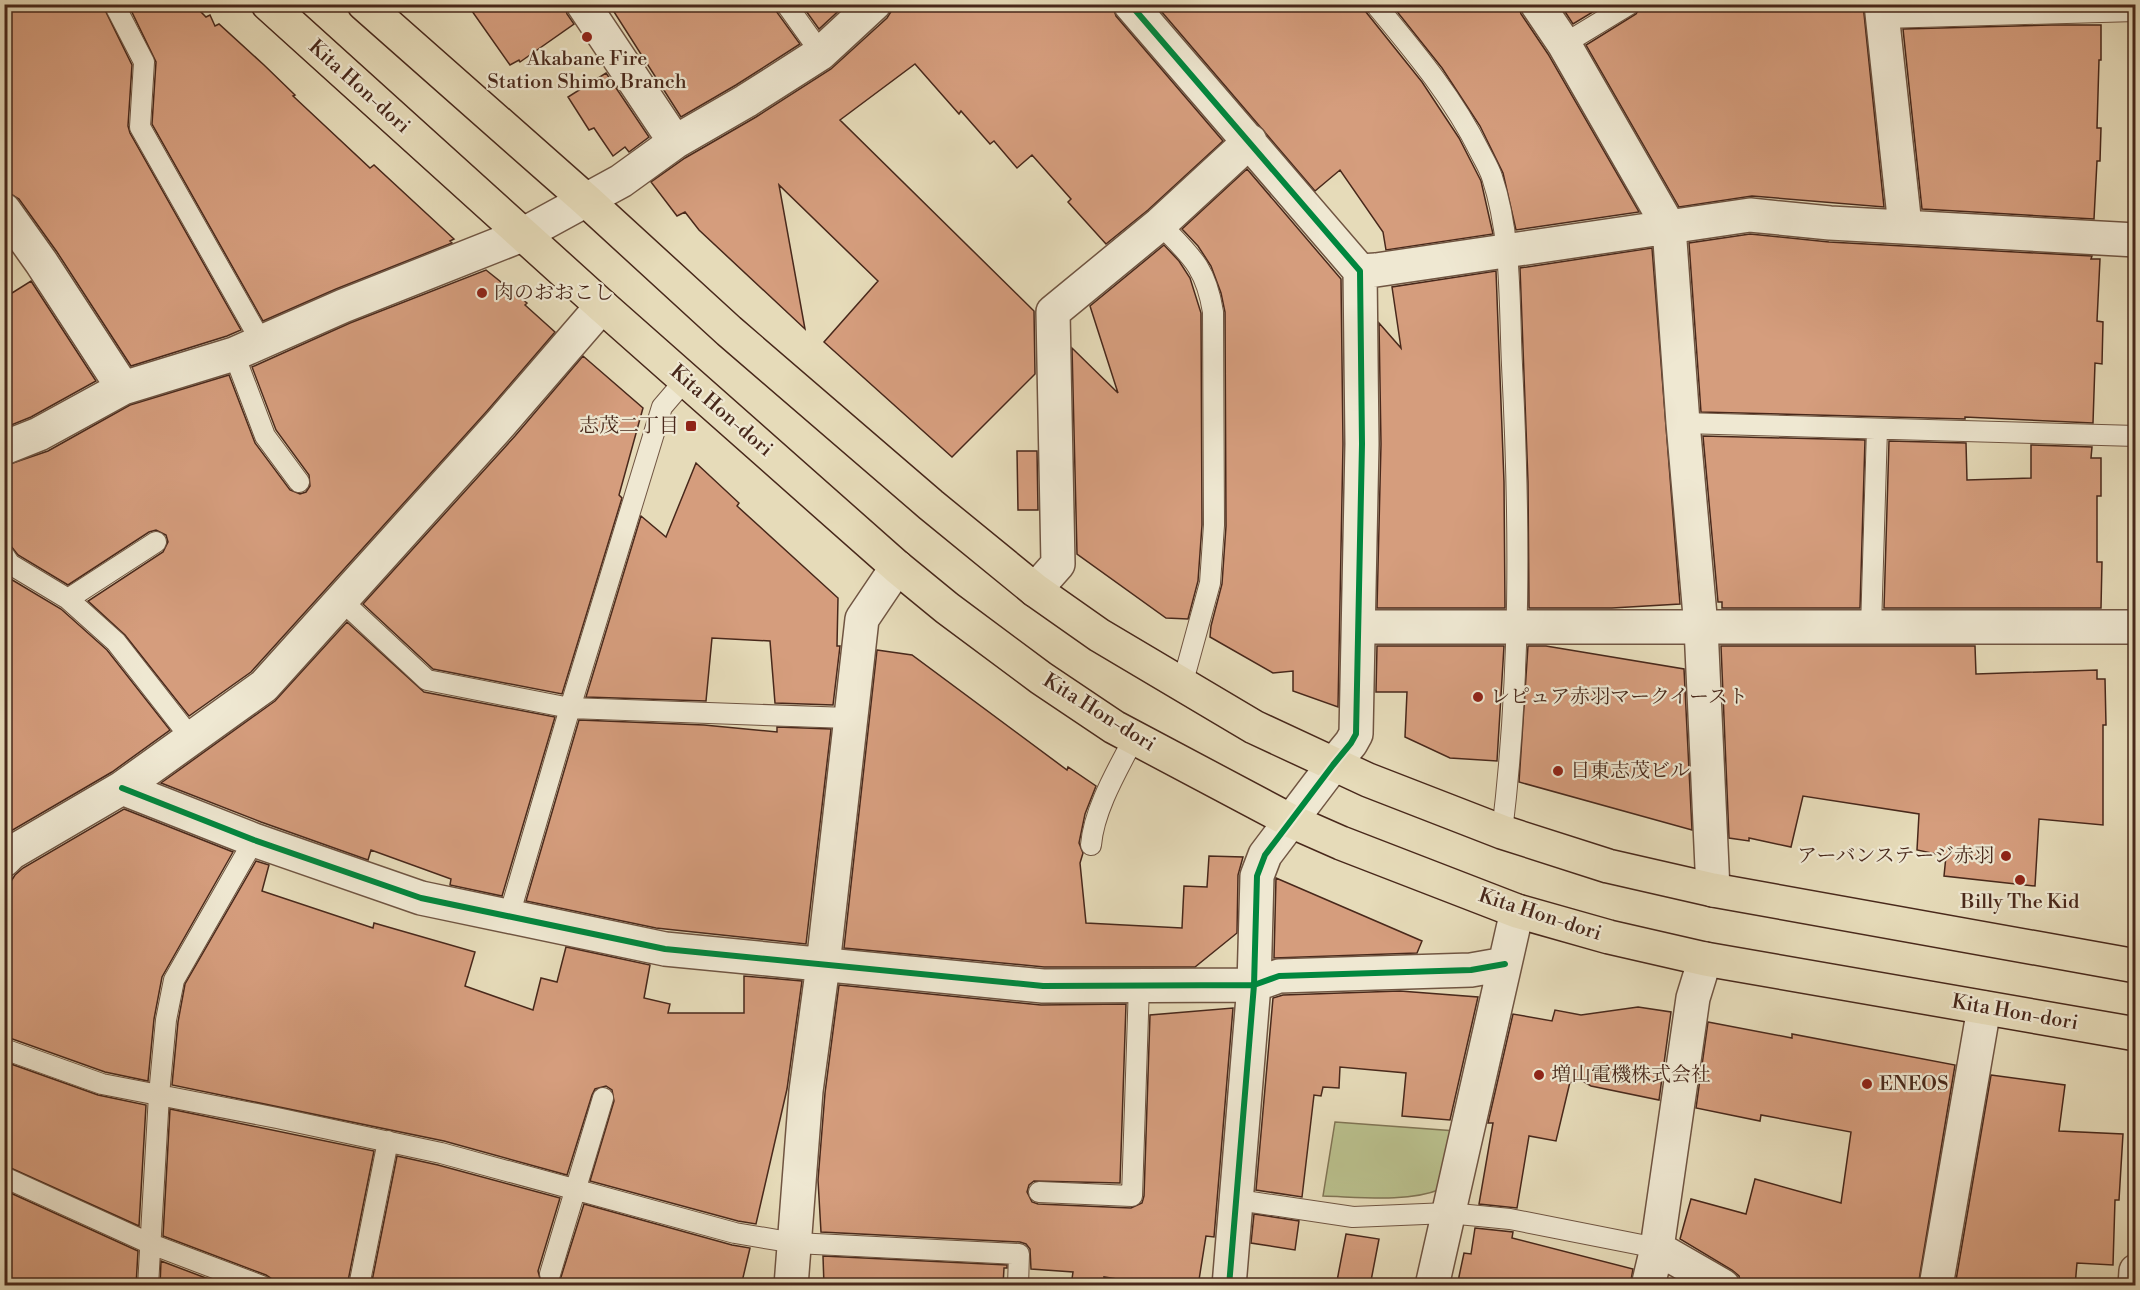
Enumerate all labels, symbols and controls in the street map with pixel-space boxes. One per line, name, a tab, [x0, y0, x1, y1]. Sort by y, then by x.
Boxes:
marker: Akabane Fire Station Shimo Branch	[580, 30, 594, 44]
street label: Kita Hon-dori	[303, 35, 415, 139]
place label: Akabane Fire Station Shimo Branch	[487, 47, 687, 95]
place label: 肉のおおこし	[494, 281, 614, 306]
marker: 肉のおおこし	[475, 286, 489, 300]
street label: Kita Hon-dori	[665, 360, 778, 463]
place label: 志茂二丁目	[579, 414, 679, 439]
marker: 志茂二丁目	[684, 419, 698, 433]
street label: Kita Hon-dori	[1038, 669, 1160, 758]
place label: レピュア赤羽マークイースト	[1490, 685, 1748, 710]
marker: レピュア赤羽マークイースト	[1471, 690, 1485, 704]
place label: 日東志茂ビル	[1570, 759, 1690, 784]
marker: 日東志茂ビル	[1551, 764, 1565, 778]
place label: アーバンステージ赤羽	[1797, 844, 1994, 869]
marker: アーバンステージ赤羽	[1999, 849, 2013, 863]
marker: Billy The Kid	[2013, 873, 2027, 887]
street label: Kita Hon-dori	[1475, 883, 1605, 947]
place label: Billy The Kid	[1960, 890, 2080, 915]
street label: Kita Hon-dori	[1950, 990, 2081, 1036]
place label: 増山電機株式会社	[1551, 1063, 1711, 1088]
marker: 増山電機株式会社	[1532, 1068, 1546, 1082]
place label: ENEOS	[1879, 1072, 1948, 1097]
marker: ENEOS	[1860, 1077, 1874, 1091]

